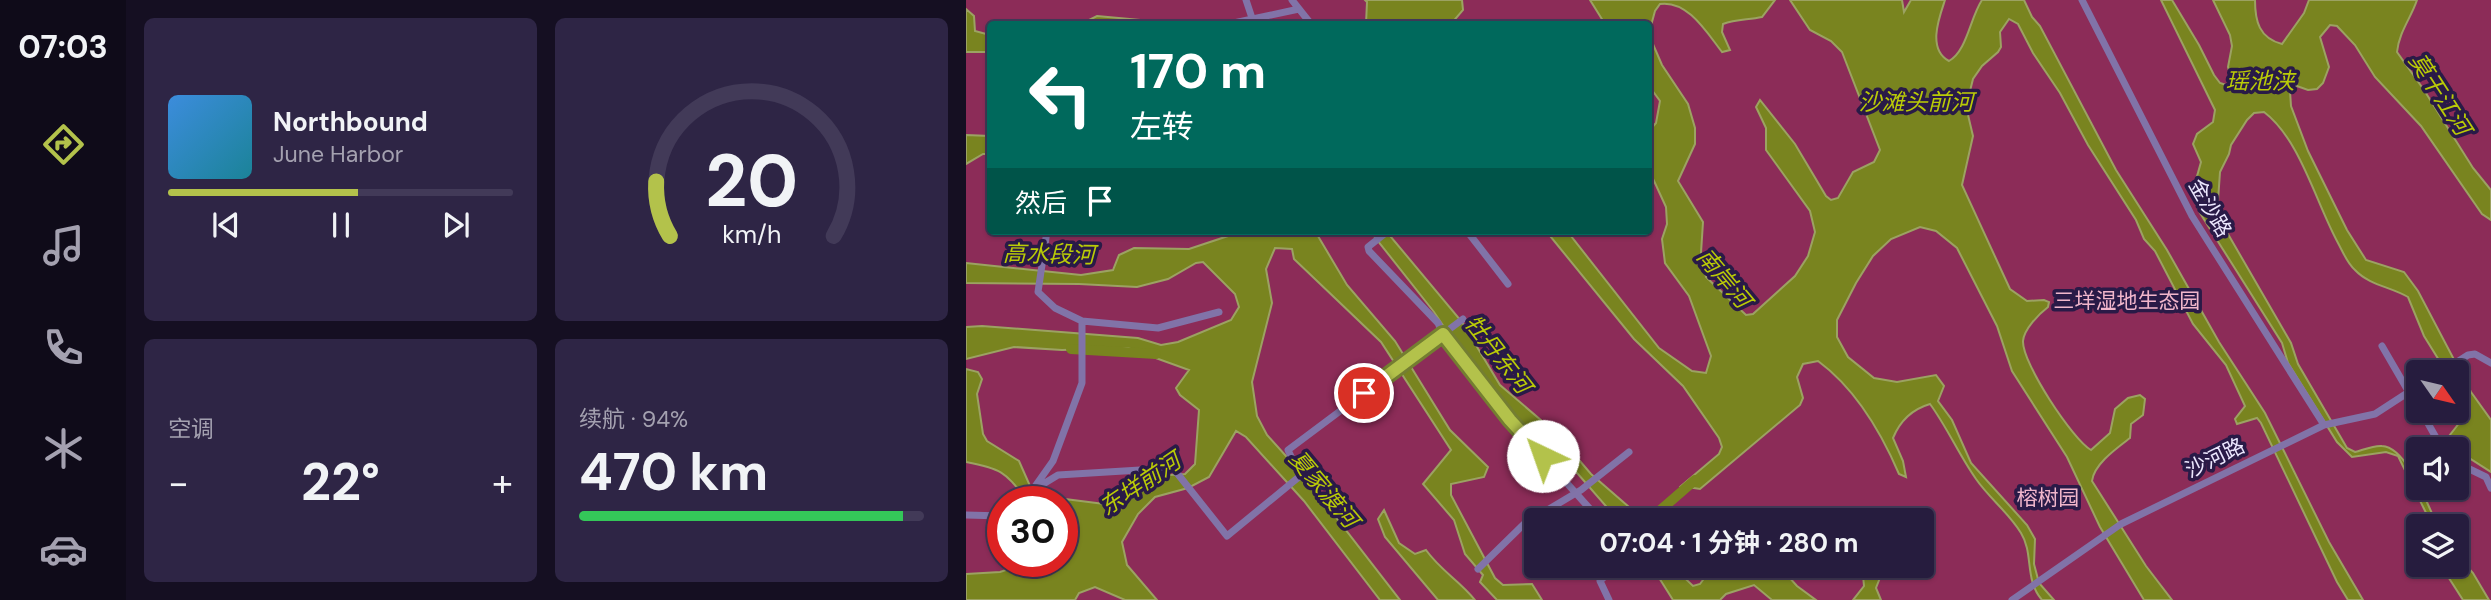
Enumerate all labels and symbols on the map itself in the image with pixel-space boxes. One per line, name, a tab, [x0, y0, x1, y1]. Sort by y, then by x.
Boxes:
water label: 莫干江河	[2402, 47, 2480, 144]
water label: 瑶池浃	[2226, 66, 2298, 96]
water label: 沙滩头前河	[1859, 87, 1978, 117]
street label: 金沙路	[2182, 174, 2238, 242]
water label: 高水段河	[1003, 238, 1099, 270]
water label: 南岸河	[1690, 242, 1760, 317]
park label: 三垟湿地生态园	[2054, 287, 2201, 315]
water label: 牡丹东河	[1458, 309, 1541, 403]
north arrow	[2406, 360, 2469, 424]
pin	[1334, 363, 1394, 423]
position arrow	[1506, 419, 1580, 493]
street label: 沙河路	[2181, 432, 2249, 484]
water label: 东垟前河	[1093, 444, 1190, 522]
water label: 夏家渡河	[1283, 444, 1368, 537]
park label: 榕树园	[2017, 484, 2080, 512]
speed limit sign: 30	[987, 486, 1078, 577]

